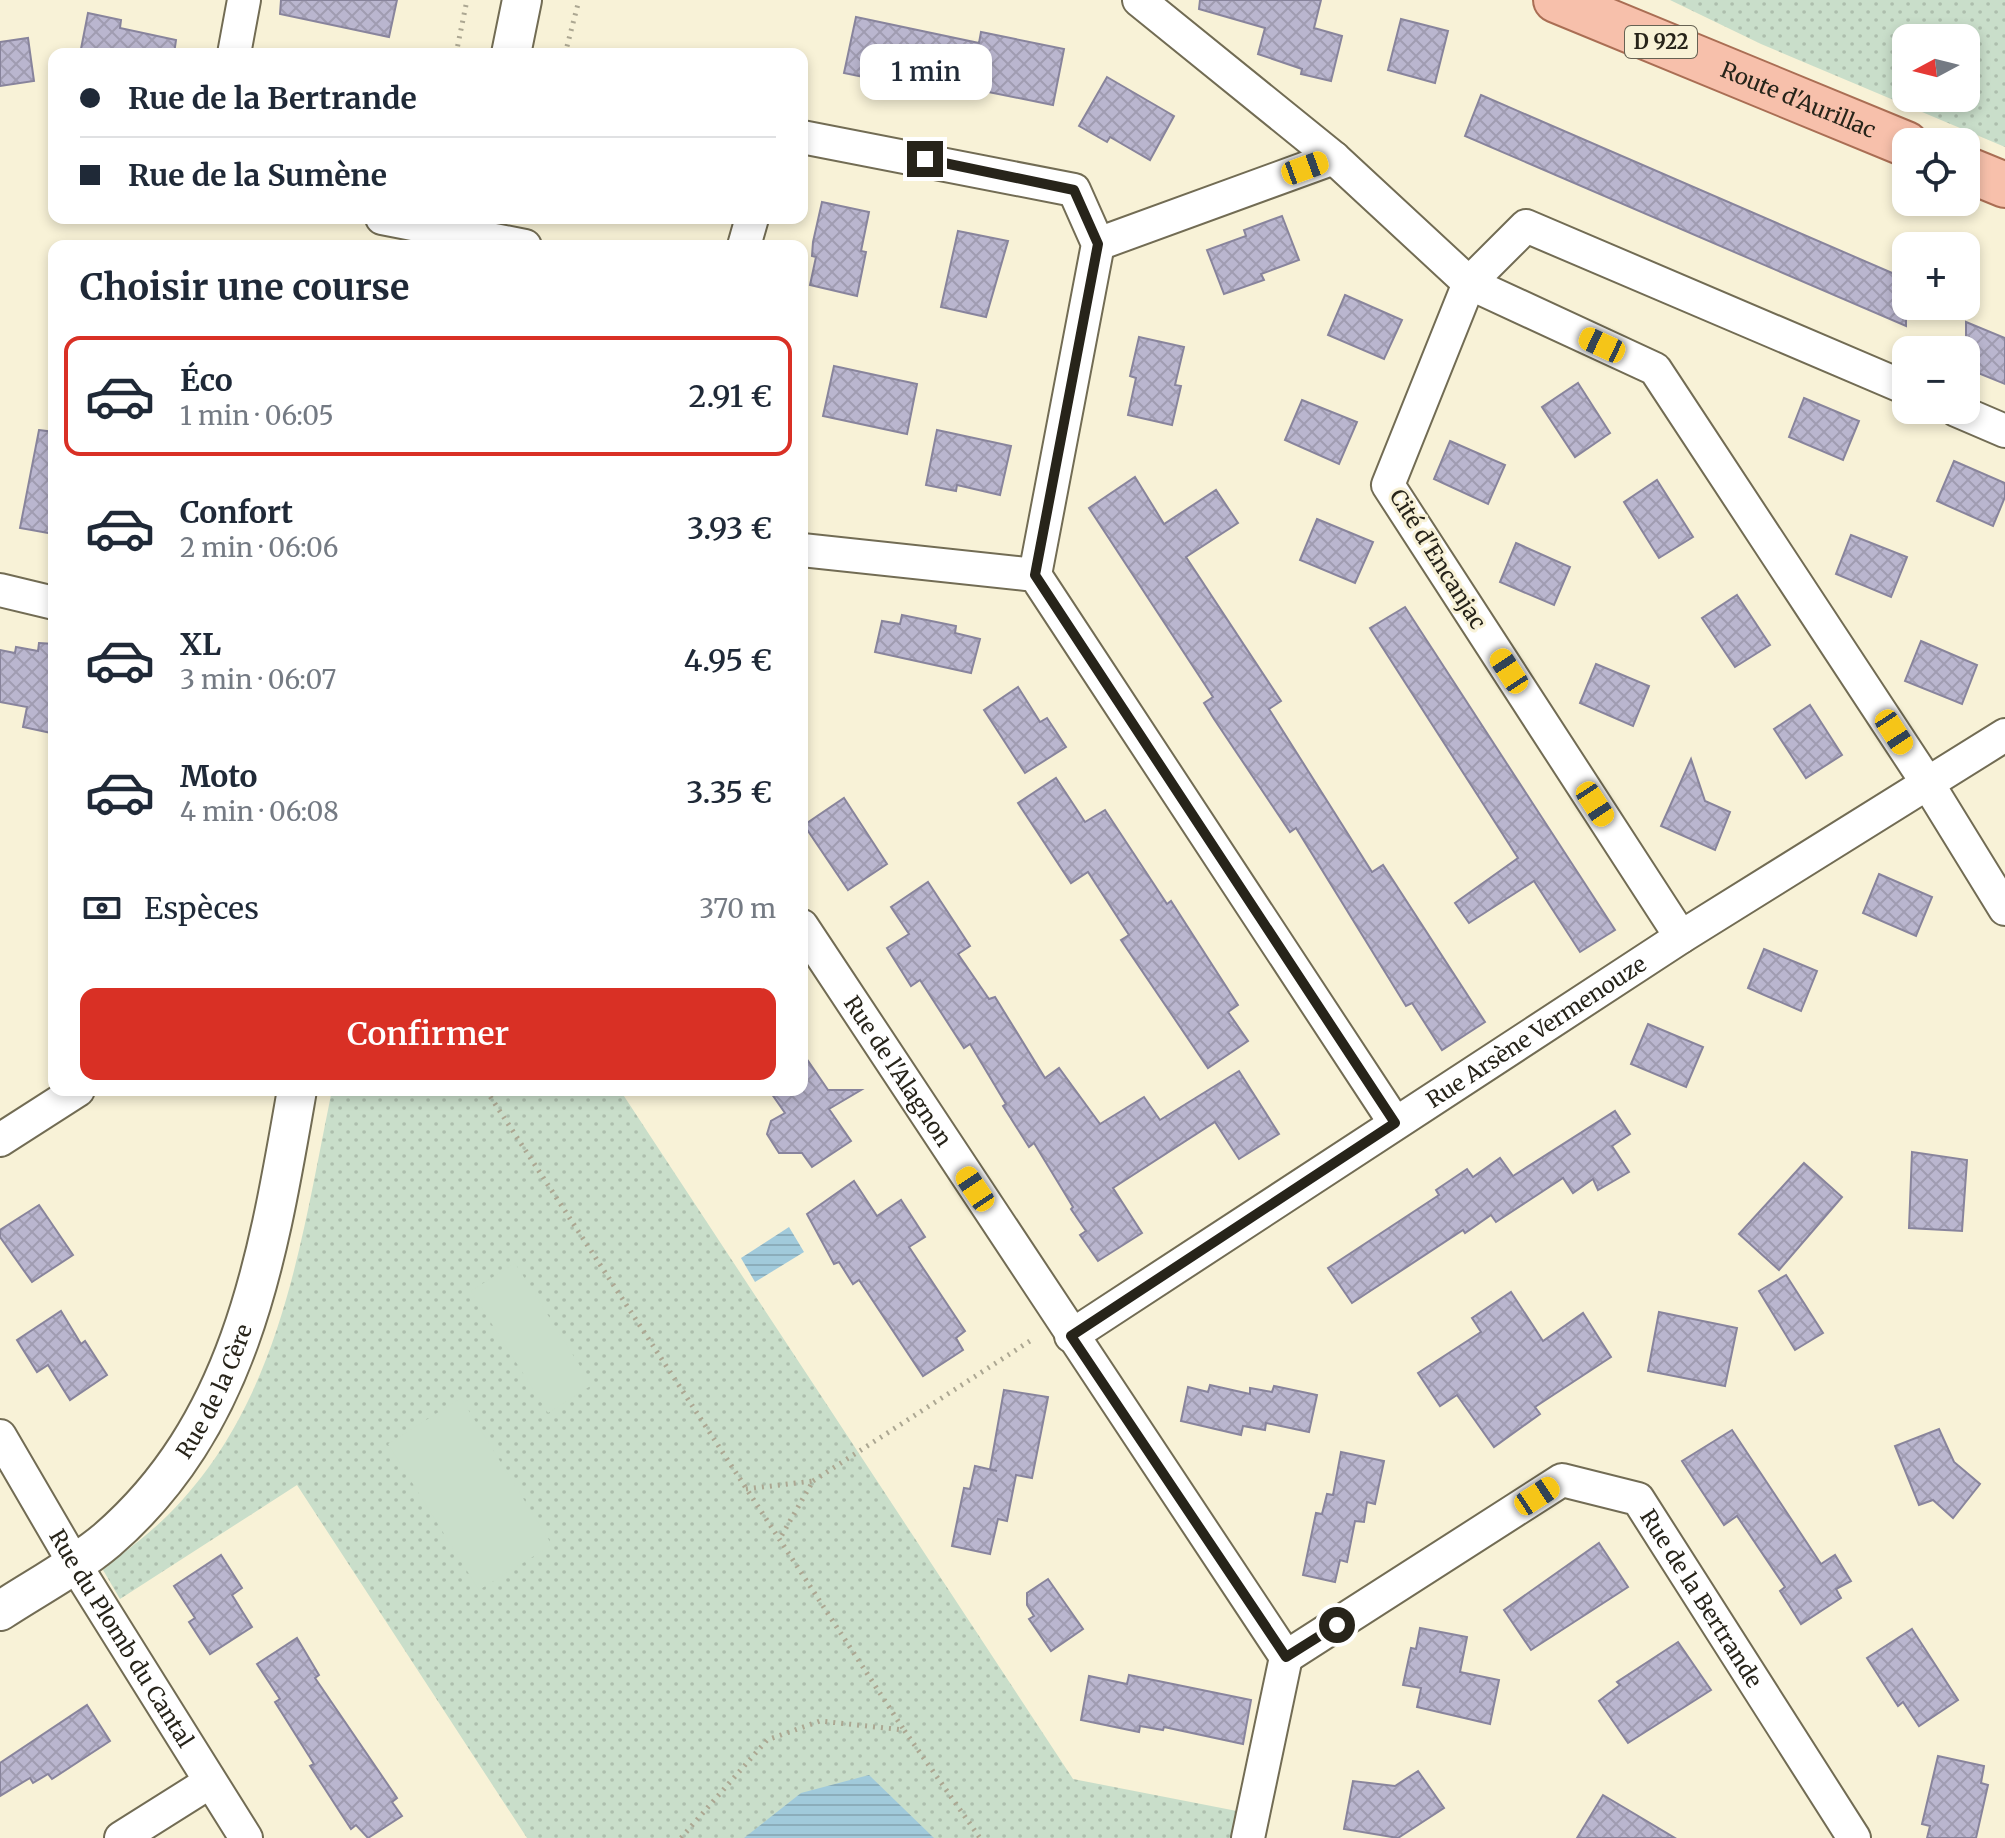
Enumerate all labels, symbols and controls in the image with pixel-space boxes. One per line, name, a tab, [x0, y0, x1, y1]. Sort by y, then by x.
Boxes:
north arrow	[1892, 24, 1980, 112]
map controls	[1892, 24, 1980, 424]
road number: D 922	[1625, 26, 1697, 58]
callout: 1 min	[859, 43, 991, 99]
text: 1 min	[891, 55, 961, 88]
street label: Route d'Aurillac	[1717, 55, 1880, 144]
text: Rue de la Bertrande	[128, 79, 417, 117]
button: locate	[1892, 128, 1980, 216]
route end	[907, 141, 943, 177]
car	[1278, 149, 1332, 187]
text: Rue de la Sumène	[128, 156, 387, 194]
button: +	[1892, 232, 1980, 320]
text: Choisir une course	[80, 265, 409, 310]
car	[1575, 324, 1629, 366]
button: −	[1892, 336, 1980, 424]
icon: car	[84, 360, 156, 432]
text: Éco	[180, 361, 233, 399]
text: 2.91 €	[689, 377, 772, 415]
text: 1 min · 06:05	[180, 399, 334, 432]
street label: Cité d'Encanjac	[1384, 484, 1492, 634]
icon: car	[84, 492, 156, 564]
text: Confort	[180, 493, 293, 531]
text: 3.93 €	[687, 509, 772, 547]
text: 2 min · 06:06	[180, 531, 338, 564]
icon: car	[84, 624, 156, 696]
text: XL	[180, 625, 221, 663]
text: 4.95 €	[684, 641, 772, 679]
car	[1486, 644, 1532, 698]
text: 3 min · 06:07	[180, 663, 336, 696]
car	[1871, 705, 1917, 759]
icon: car	[84, 756, 156, 828]
text: Moto	[180, 757, 258, 795]
text: 3.35 €	[686, 773, 772, 811]
car	[1572, 777, 1618, 831]
text: 4 min · 06:08	[180, 795, 339, 828]
icon: cash	[80, 886, 124, 930]
text: Espèces	[144, 889, 259, 927]
text: 370 m	[699, 892, 776, 925]
street label: Rue Arsène Vermenouze	[1421, 950, 1652, 1114]
button: Confirmer	[80, 988, 776, 1080]
street label: Rue de l'Alagnon	[838, 990, 958, 1152]
car	[952, 1162, 998, 1216]
street label: Rue de la Cère	[170, 1320, 258, 1464]
car	[1510, 1473, 1564, 1519]
street label: Rue de la Bertrande	[1634, 1504, 1768, 1693]
street label: Rue du Plomb du Cantal	[43, 1524, 200, 1753]
route start	[1319, 1607, 1355, 1643]

